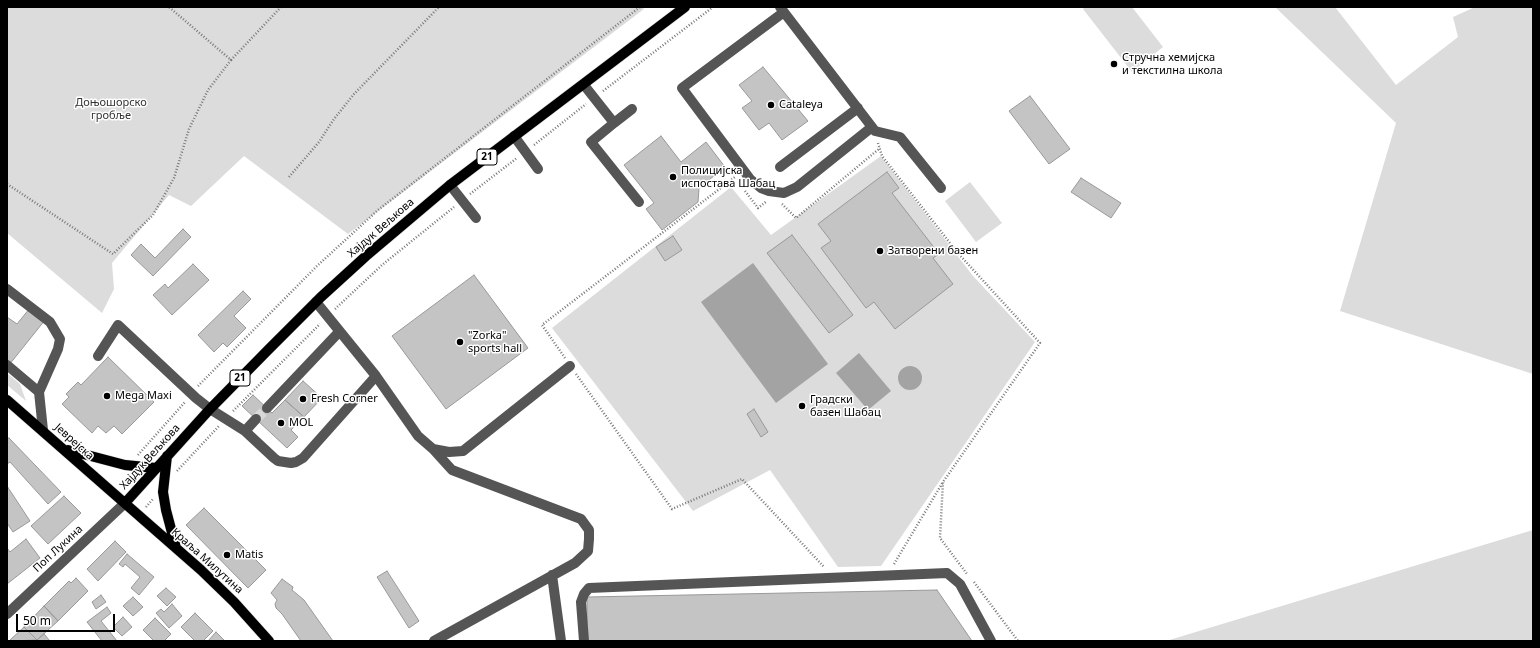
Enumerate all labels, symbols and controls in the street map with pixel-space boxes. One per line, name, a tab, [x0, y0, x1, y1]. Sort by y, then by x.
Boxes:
place label: Стручна хемијска и текстилна школа	[1122, 51, 1222, 77]
marker: Стручна хемијска и текстилна школа	[1109, 59, 1119, 69]
park label: Доњошорско гробље	[75, 96, 147, 122]
place label: Cataleya	[779, 98, 823, 112]
marker: Cataleya	[766, 100, 776, 110]
road number: 21	[477, 149, 497, 165]
place label: Полицијска испостава Шабац	[681, 164, 775, 190]
marker: Полицијска испостава Шабац	[668, 172, 678, 182]
street label: Хајдук Вељкова	[345, 196, 417, 260]
place label: Затворени базен	[888, 244, 978, 258]
marker: Затворени базен	[875, 246, 885, 256]
place label: "Zorka" sports hall	[468, 329, 522, 355]
marker: "Zorka" sports hall	[455, 337, 465, 347]
road number: 21	[230, 370, 250, 386]
place label: Mega Maxi	[115, 389, 172, 403]
marker: Mega Maxi	[102, 391, 112, 401]
place label: Fresh Corner	[311, 392, 378, 406]
place label: Градски базен Шабац	[810, 393, 881, 419]
marker: Fresh Corner	[298, 394, 308, 404]
marker: Градски базен Шабац	[797, 401, 807, 411]
place label: MOL	[289, 416, 313, 430]
marker: MOL	[276, 418, 286, 428]
street label: Јеврејска	[52, 421, 96, 463]
street label: Хајдук Вељкова	[117, 422, 183, 492]
street label: Поп Лукина	[30, 523, 86, 575]
street label: Краља Милутина	[168, 525, 246, 597]
place label: Matis	[235, 548, 263, 562]
marker: Matis	[222, 550, 232, 560]
scale bar	[18, 606, 117, 632]
text: 50 m	[23, 612, 51, 629]

